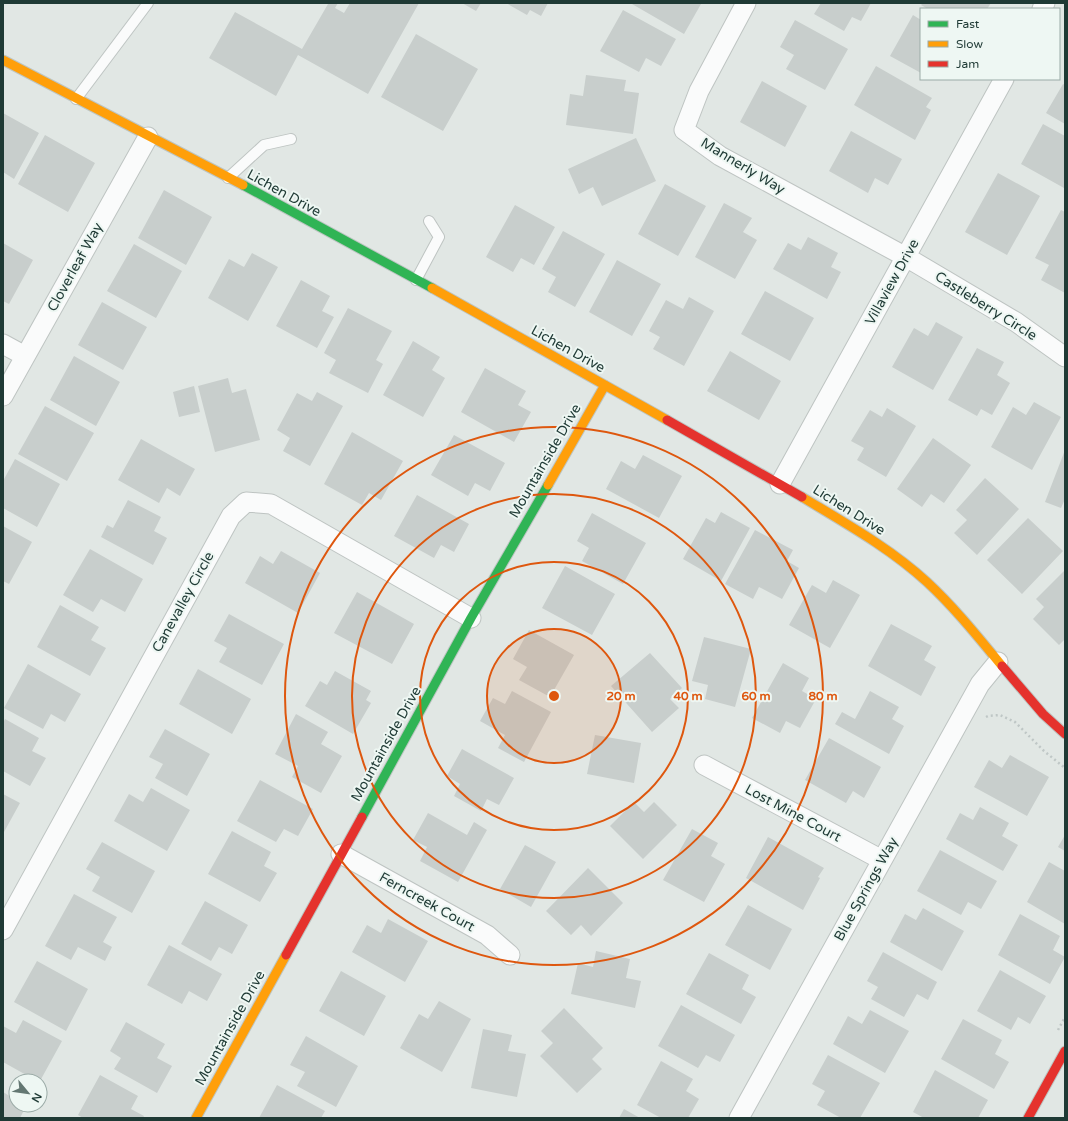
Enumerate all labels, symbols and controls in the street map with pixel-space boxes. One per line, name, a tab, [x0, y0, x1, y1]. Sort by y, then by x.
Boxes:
legend	[920, 8, 1060, 80]
text: Fast	[956, 17, 980, 31]
text: Slow	[956, 37, 983, 51]
text: Jam	[956, 57, 979, 71]
street label: Mannerly Way	[698, 134, 789, 198]
street label: Lichen Drive	[244, 166, 324, 220]
street label: Cloverleaf Way	[44, 219, 107, 314]
street label: Villaview Drive	[861, 236, 923, 328]
street label: Castleberry Circle	[932, 268, 1040, 344]
street label: Lichen Drive	[528, 322, 608, 376]
street label: Mountainside Drive	[505, 401, 585, 521]
street label: Lichen Drive	[810, 481, 888, 539]
street label: Canevalley Circle	[148, 549, 218, 655]
street label: Mountainside Drive	[347, 683, 425, 805]
centre of rings	[547, 689, 561, 703]
text: 20 m	[606, 689, 636, 703]
text: 40 m	[673, 689, 703, 703]
text: 60 m	[741, 689, 771, 703]
text: 80 m	[808, 689, 838, 703]
street label: Lost Mine Court	[742, 781, 845, 846]
street label: Blue Springs Way	[830, 834, 902, 944]
street label: Ferncreek Court	[376, 869, 478, 936]
street label: Mountainside Drive	[191, 967, 269, 1089]
north arrow	[8, 1073, 48, 1113]
text: N	[28, 1091, 44, 1105]

